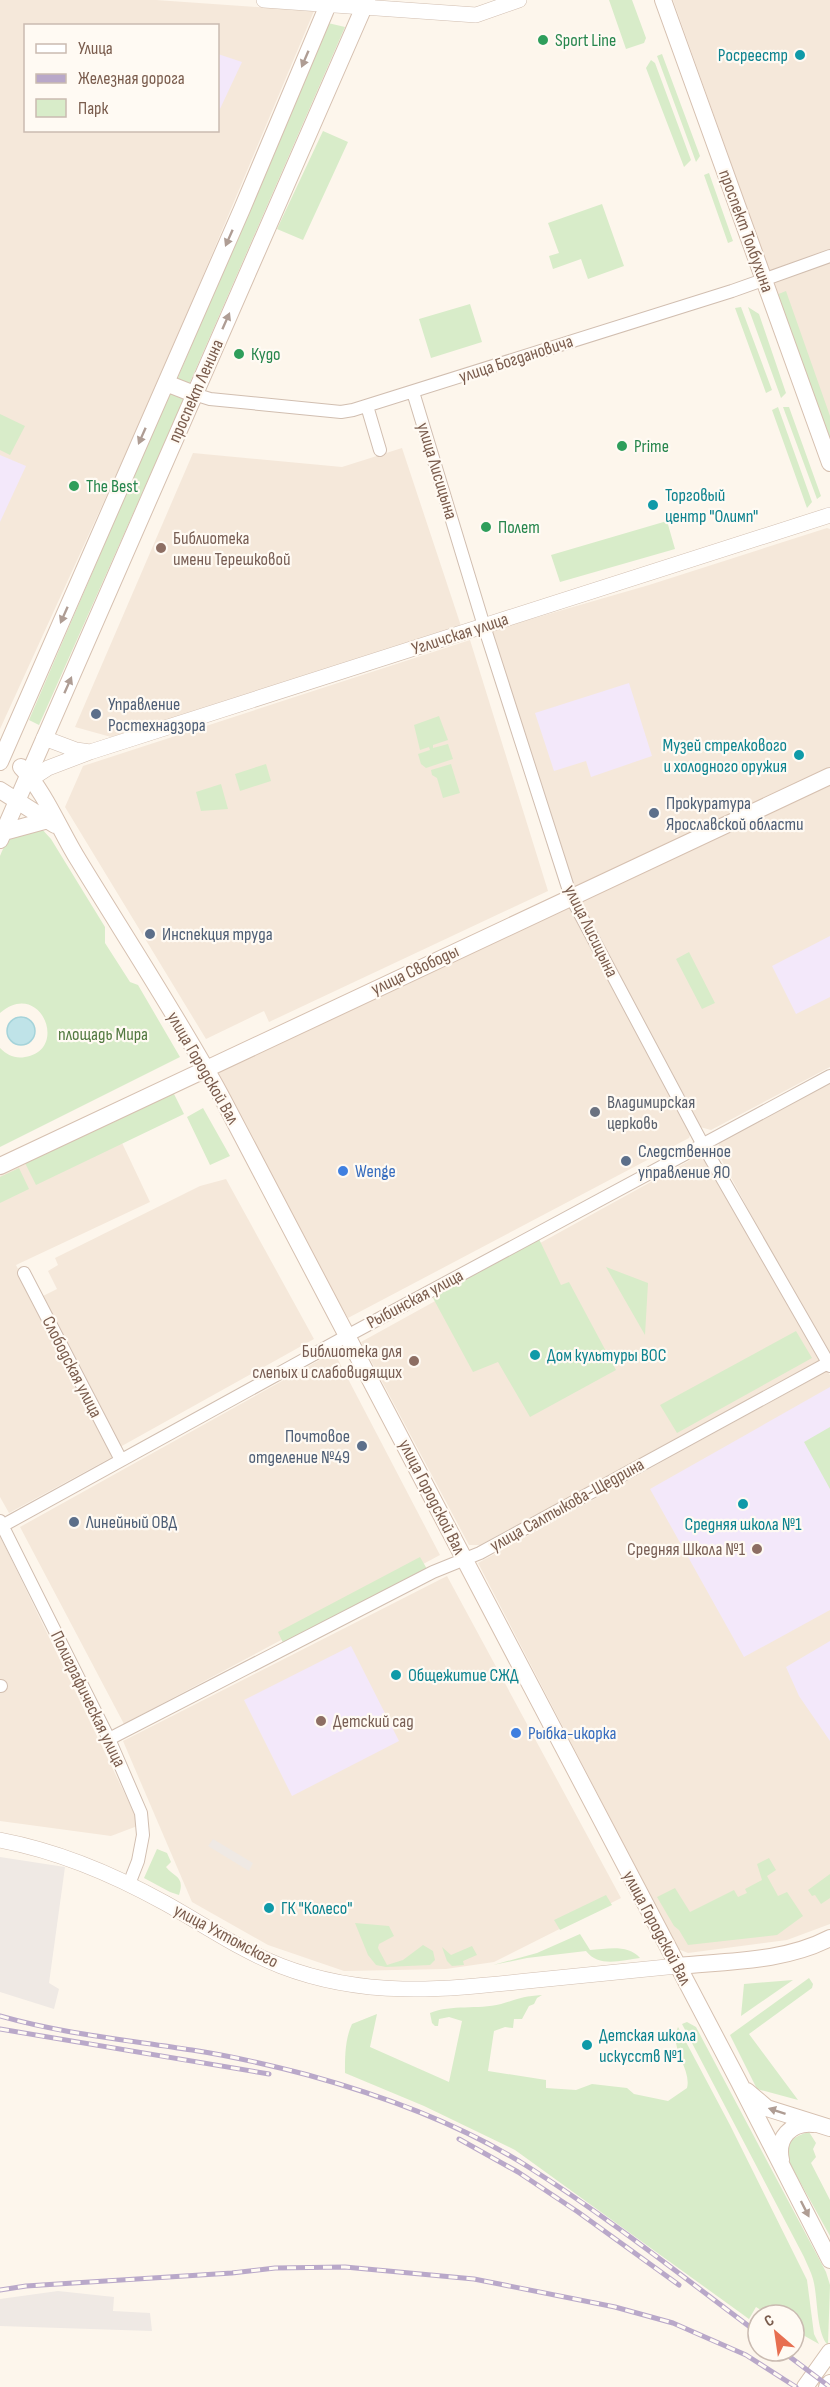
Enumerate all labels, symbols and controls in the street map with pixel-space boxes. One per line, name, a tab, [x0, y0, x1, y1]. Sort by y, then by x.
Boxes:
legend	[24, 24, 219, 132]
place label: Sport Line	[555, 30, 616, 51]
marker: Sport Line	[536, 33, 550, 47]
text: Улица	[78, 38, 113, 59]
place label: Росреестр	[718, 45, 788, 66]
marker: Росреестр	[793, 48, 807, 62]
one-way arrow	[300, 50, 310, 68]
text: Железная дорога	[78, 68, 185, 89]
text: Парк	[78, 98, 109, 119]
street label: проспект Толбухина	[714, 167, 778, 295]
one-way arrow	[224, 229, 233, 247]
one-way arrow	[222, 313, 231, 330]
street label: улица Богдановича	[456, 331, 576, 387]
street label: проспект Ленина	[164, 336, 228, 446]
place label: Кудо	[251, 344, 281, 365]
marker: Кудо	[232, 347, 246, 361]
street label: улица Лисицына	[412, 420, 462, 522]
one-way arrow	[137, 428, 147, 446]
place label: Prime	[634, 436, 669, 457]
marker: Prime	[615, 439, 629, 453]
place label: The Best	[86, 476, 139, 497]
marker: The Best	[67, 479, 81, 493]
place label: Торговый центр "Олимп"	[665, 485, 758, 527]
marker: Торговый центр "Олимп"	[646, 498, 660, 512]
place label: Полет	[498, 517, 540, 538]
marker: Полет	[479, 520, 493, 534]
place label: Библиотека имени Терешковой	[173, 528, 290, 570]
marker: Библиотека имени Терешковой	[154, 541, 168, 555]
one-way arrow	[59, 606, 68, 624]
street label: Угличская улица	[409, 608, 511, 659]
one-way arrow	[63, 676, 72, 693]
place label: Управление Ростехнадзора	[108, 694, 206, 736]
marker: Управление Ростехнадзора	[89, 707, 103, 721]
place label: Музей стрелкового и холодного оружия	[663, 735, 787, 777]
marker: Музей стрелкового и холодного оружия	[792, 748, 806, 762]
place label: Прокуратура Ярославской области	[666, 793, 804, 835]
marker: Прокуратура Ярославской области	[647, 806, 661, 820]
street label: улица Лисицына	[560, 881, 622, 981]
place label: Инспекция труда	[162, 924, 273, 945]
marker: Инспекция труда	[143, 927, 157, 941]
street label: улица Свободы	[368, 941, 462, 999]
street label: улица Городской Вал	[162, 1008, 244, 1128]
park label: площадь Мира	[58, 1024, 148, 1045]
place label: Владимирская церковь	[607, 1092, 695, 1134]
marker: Владимирская церковь	[588, 1105, 602, 1119]
place label: Следственное управление ЯО	[638, 1141, 731, 1183]
marker: Следственное управление ЯО	[619, 1154, 633, 1168]
place label: Wenge	[355, 1161, 396, 1182]
marker: Wenge	[336, 1164, 350, 1178]
street label: Рыбинская улица	[363, 1265, 467, 1333]
street label: Слободская улица	[37, 1313, 107, 1421]
place label: Библиотека для слепых и слабовидящих	[252, 1341, 402, 1383]
place label: Дом культуры ВОС	[547, 1345, 666, 1366]
marker: Дом культуры ВОС	[528, 1348, 542, 1362]
marker: Библиотека для слепых и слабовидящих	[407, 1354, 421, 1368]
place label: Почтовое отделение №49	[249, 1426, 350, 1468]
street label: улица Городской Вал	[394, 1436, 470, 1559]
marker: Почтовое отделение №49	[355, 1439, 369, 1453]
street label: улица Салтыкова-Щедрина	[486, 1454, 648, 1556]
marker: Средняя школа №1	[736, 1497, 750, 1511]
place label: Линейный ОВД	[85, 1512, 177, 1533]
place label: Средняя школа №1	[685, 1514, 802, 1535]
marker: Линейный ОВД	[67, 1515, 81, 1529]
place label: Средняя Школа №1	[627, 1539, 746, 1560]
marker: Средняя Школа №1	[750, 1542, 764, 1556]
street label: Полиграфическая улица	[46, 1627, 130, 1771]
place label: Общежитие СЖД	[408, 1665, 519, 1686]
marker: Общежитие СЖД	[389, 1668, 403, 1682]
place label: Детский сад	[333, 1711, 414, 1732]
marker: Детский сад	[314, 1714, 328, 1728]
place label: Рыбка-икорка	[528, 1723, 616, 1744]
marker: Рыбка-икорка	[509, 1726, 523, 1740]
street label: улица Городской Вал	[618, 1867, 696, 1989]
place label: ГК "Колесо"	[281, 1898, 353, 1919]
street label: улица Ухтомского	[170, 1900, 282, 1972]
marker: ГК "Колесо"	[262, 1901, 276, 1915]
place label: Детская школа искусств №1	[599, 2025, 696, 2067]
marker: Детская школа искусств №1	[580, 2038, 594, 2052]
one-way arrow	[768, 2106, 786, 2115]
one-way arrow	[800, 2201, 810, 2218]
north arrow	[746, 2303, 806, 2363]
text: С	[761, 2311, 778, 2331]

